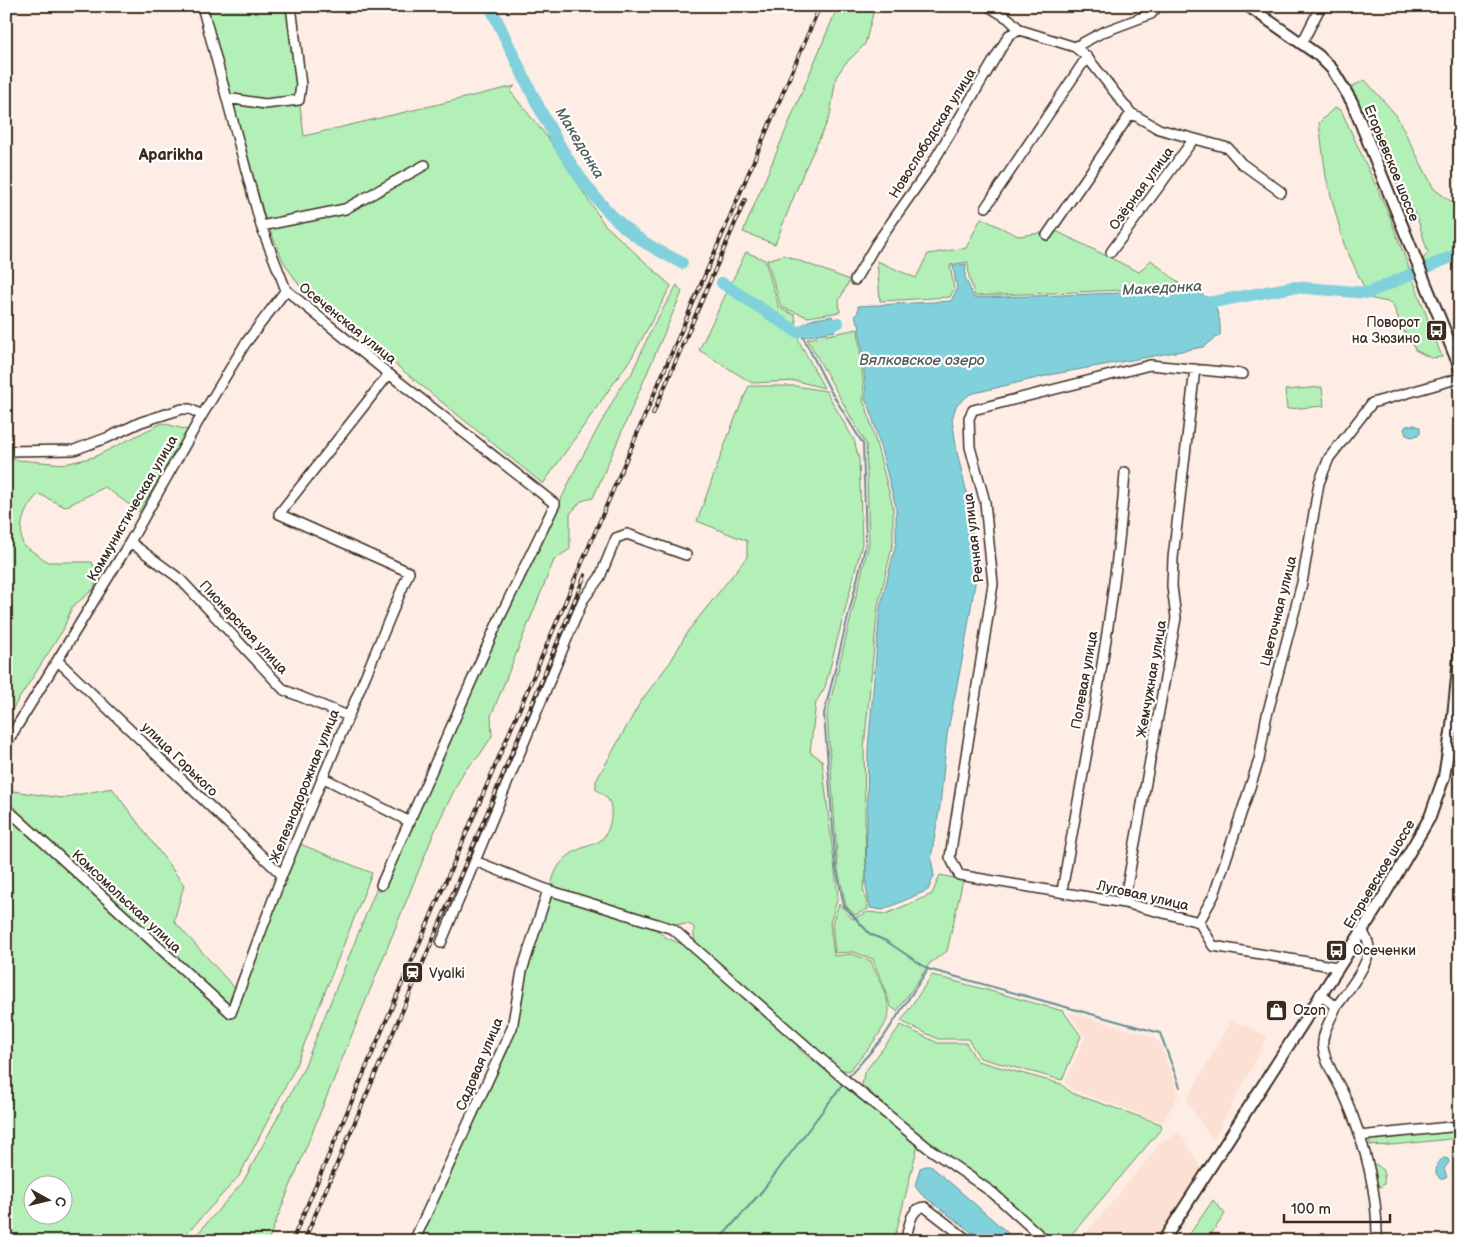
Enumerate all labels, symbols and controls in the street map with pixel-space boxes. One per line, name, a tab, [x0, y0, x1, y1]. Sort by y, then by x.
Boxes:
street label: Новослободская улица	[885, 64, 980, 201]
street label: Егорьевское шоссе	[1360, 102, 1423, 224]
water label: Македонка	[551, 104, 608, 183]
street label: Озёрная улица	[1105, 143, 1178, 233]
district label: Aparikha	[138, 146, 203, 165]
water label: Македонка	[1122, 277, 1203, 300]
street label: Осеченская улица	[296, 279, 400, 368]
place label: Поворот на Зюзино	[1352, 314, 1420, 347]
bus stop icon: Поворот на Зюзино	[1424, 318, 1448, 342]
water label: Вялковское озеро	[859, 351, 985, 370]
street label: Коммунистическая улица	[84, 432, 182, 584]
street label: Речная улица	[959, 491, 987, 584]
street label: Цветочная улица	[1257, 553, 1301, 668]
street label: Пионерская улица	[196, 577, 292, 678]
street label: Жемчужная улица	[1133, 618, 1170, 739]
street label: Полевая улица	[1068, 629, 1102, 730]
street label: Железнодорожная улица	[266, 706, 343, 866]
street label: улица Горького	[138, 719, 221, 800]
street label: Егорьевское шоссе	[1340, 817, 1419, 932]
street label: Комсомольская улица	[68, 846, 186, 957]
street label: Луговая улица	[1094, 876, 1191, 914]
bus stop icon: Осеченки	[1325, 938, 1349, 962]
place label: Осеченки	[1353, 942, 1416, 959]
station icon: Vyalki	[401, 961, 425, 985]
place label: Vyalki	[429, 965, 465, 982]
shop icon: Ozon	[1265, 998, 1289, 1022]
place label: Ozon	[1293, 1002, 1326, 1019]
street label: Садовая улица	[452, 1014, 507, 1113]
north arrow	[22, 1174, 72, 1224]
scale bar	[1284, 1192, 1390, 1224]
text: С	[51, 1196, 69, 1208]
text: 100 m	[1291, 1200, 1331, 1219]

